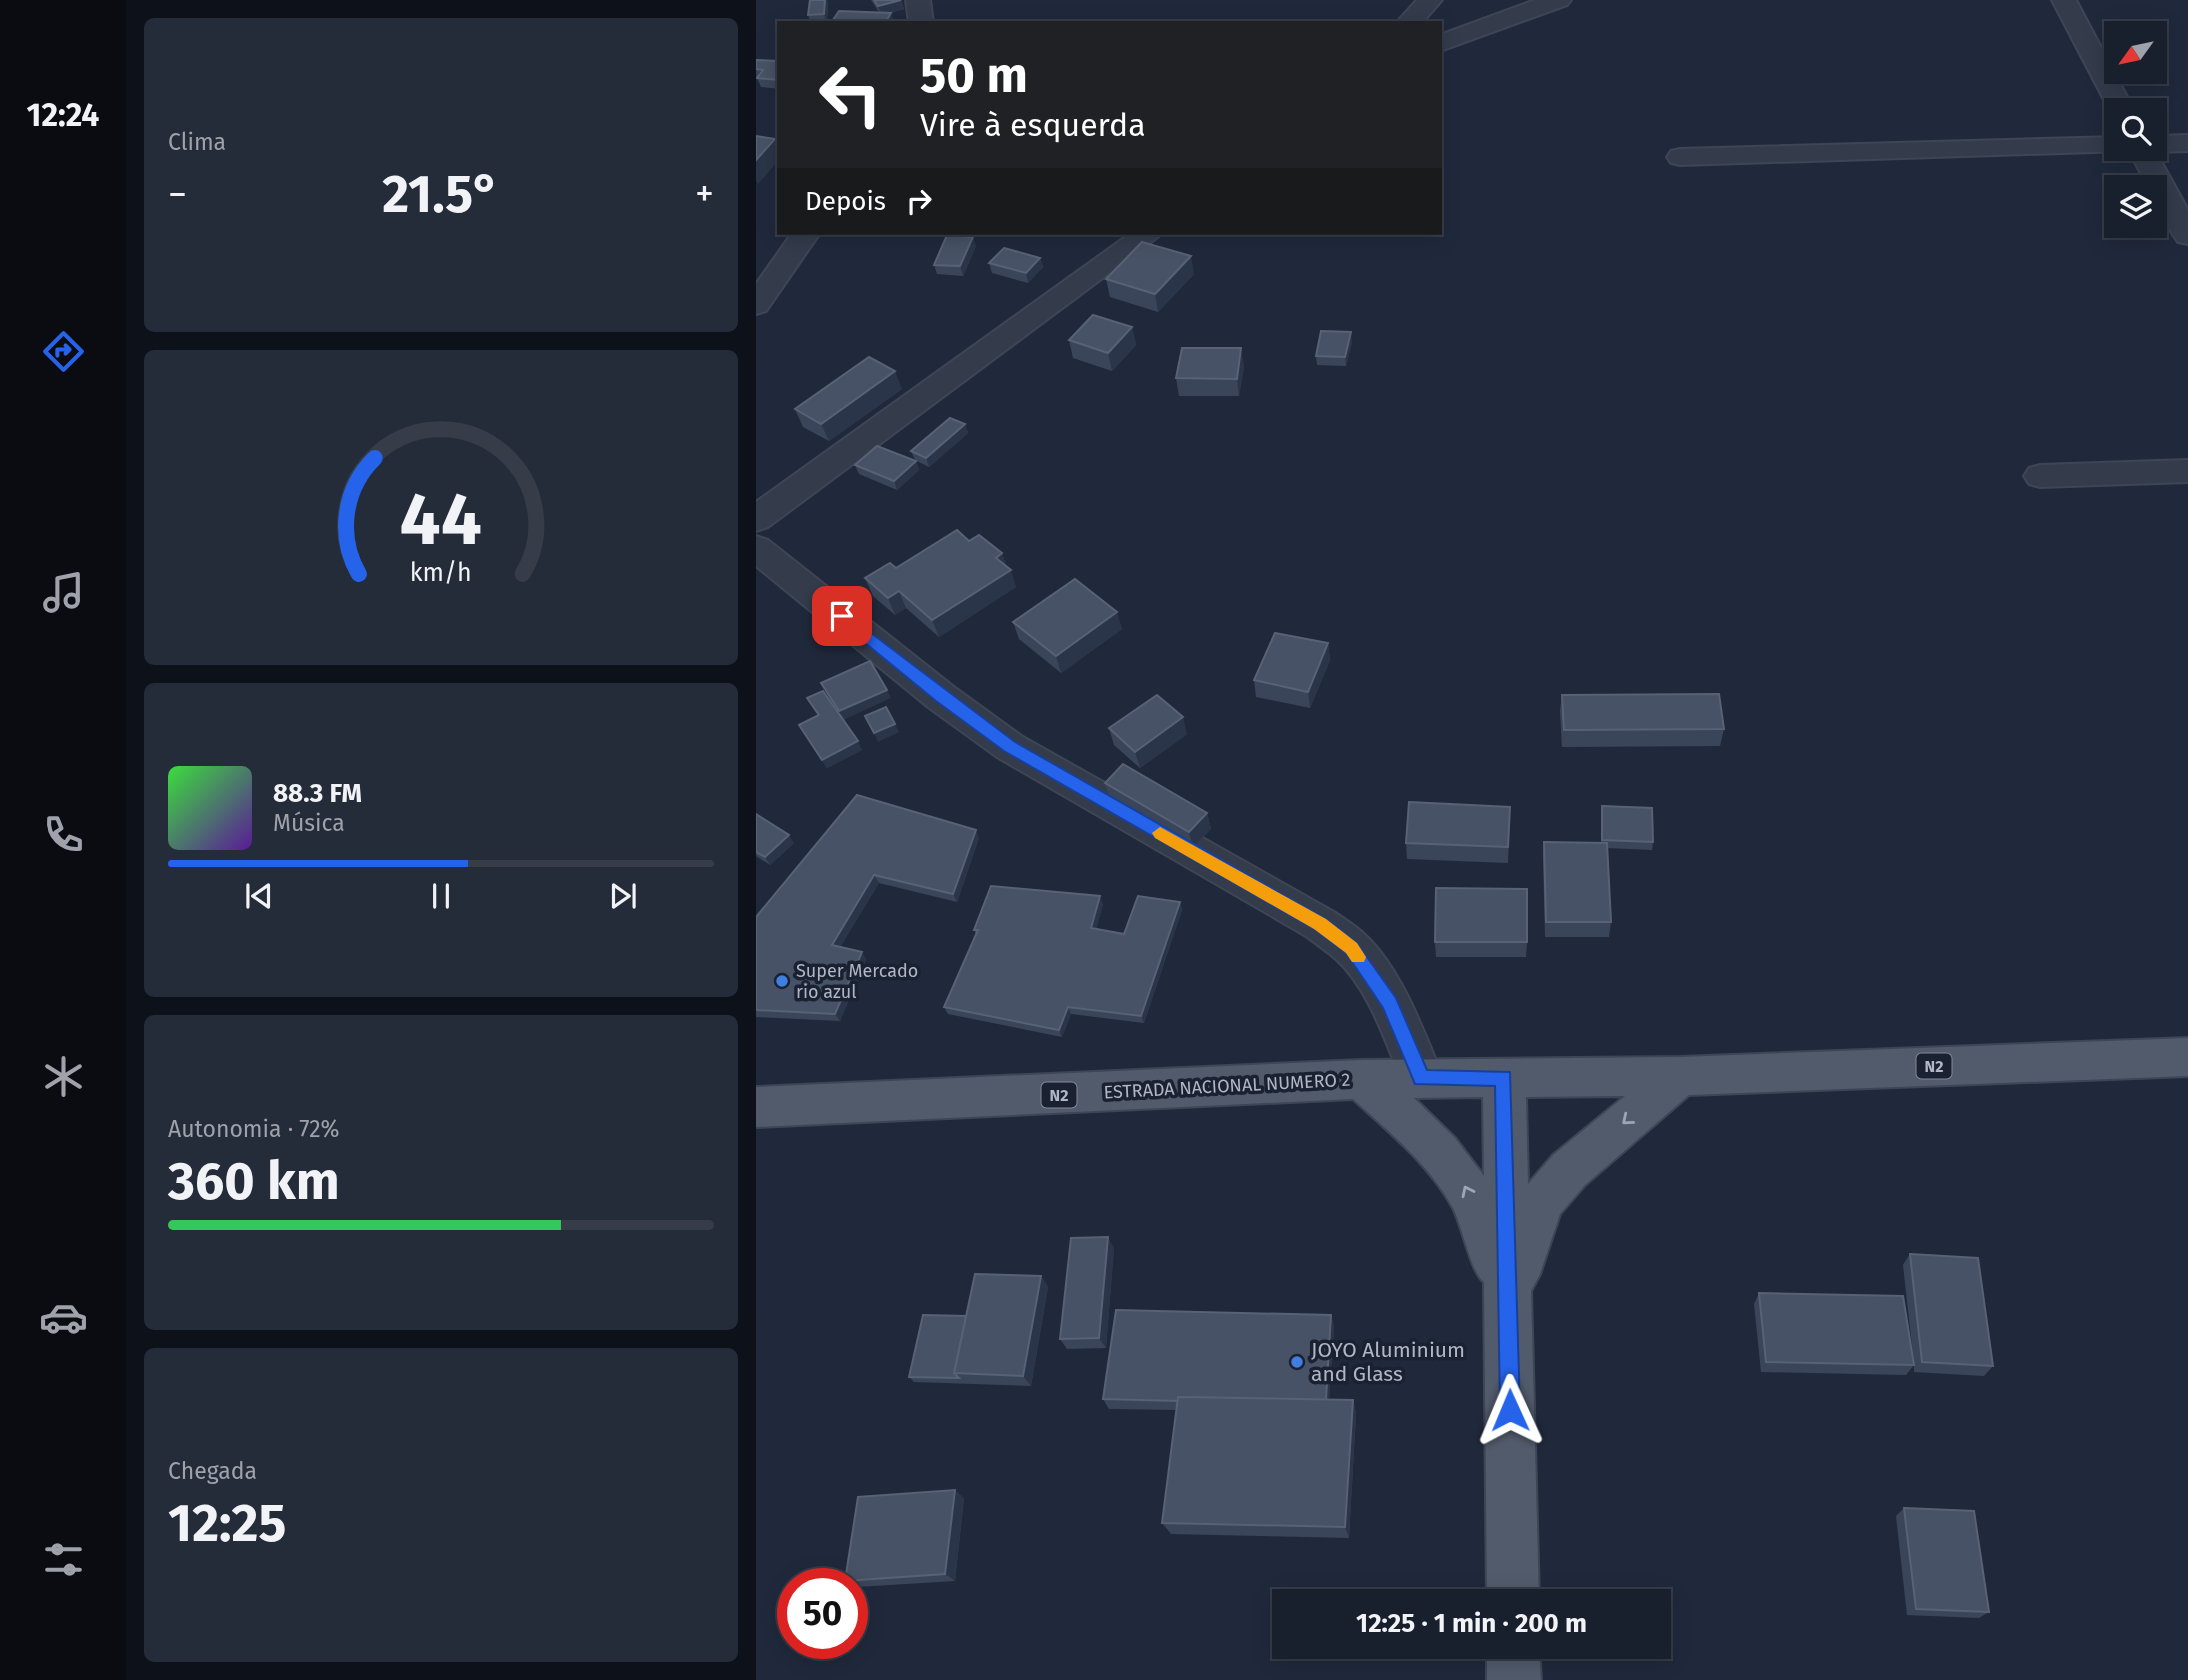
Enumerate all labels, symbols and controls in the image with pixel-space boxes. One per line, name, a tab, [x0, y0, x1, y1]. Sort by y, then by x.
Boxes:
north arrow	[2104, 21, 2166, 84]
map controls	[2104, 21, 2167, 238]
text: 50 m	[920, 46, 1028, 105]
icon: left	[805, 49, 896, 140]
text: 12:24	[27, 96, 99, 134]
button: search	[2104, 98, 2167, 161]
text: Vire à esquerda	[920, 106, 1146, 144]
text: Clima	[168, 128, 226, 156]
text: 21.5°	[382, 163, 500, 226]
text: −	[168, 171, 187, 217]
text: +	[695, 171, 714, 217]
button: layers	[2104, 175, 2167, 238]
icon: right	[900, 182, 938, 220]
text: Depois	[805, 186, 886, 217]
icon: directions	[39, 327, 88, 376]
text: 44	[400, 476, 482, 563]
text: km/h	[410, 557, 472, 587]
icon: music	[39, 568, 88, 617]
pin	[812, 586, 872, 646]
icon: arrive	[823, 597, 861, 635]
text: 88.3 FM	[273, 778, 362, 809]
text: Música	[273, 809, 345, 837]
icon: phone	[39, 810, 88, 859]
icon: previous	[240, 877, 278, 915]
icon: pause	[422, 877, 460, 915]
icon: next	[604, 877, 642, 915]
place label: Super Mercado rio azul	[796, 960, 918, 1003]
marker: Super Mercado rio azul	[774, 973, 790, 989]
icon: climate	[39, 1052, 88, 1101]
road number: N2	[1916, 1054, 1952, 1078]
street label: ESTRADA NACIONAL NUMERO 2	[1103, 1069, 1351, 1103]
road number: N2	[1042, 1082, 1076, 1107]
one-way arrow	[1623, 1112, 1636, 1124]
text: Autonomia · 72%	[168, 1115, 340, 1143]
text: 360 km	[168, 1150, 340, 1213]
one-way arrow	[1461, 1186, 1475, 1198]
icon: car	[39, 1293, 88, 1342]
place label: JOYO Aluminium and Glass	[1311, 1337, 1465, 1387]
marker: JOYO Aluminium and Glass	[1289, 1354, 1305, 1370]
position arrow	[1473, 1373, 1547, 1447]
text: Chegada	[168, 1457, 257, 1485]
text: 12:25	[168, 1492, 286, 1555]
icon: filters	[39, 1535, 88, 1584]
speed limit sign: 50	[777, 1568, 868, 1659]
text: 12:25 · 1 min · 200 m	[1356, 1608, 1587, 1639]

